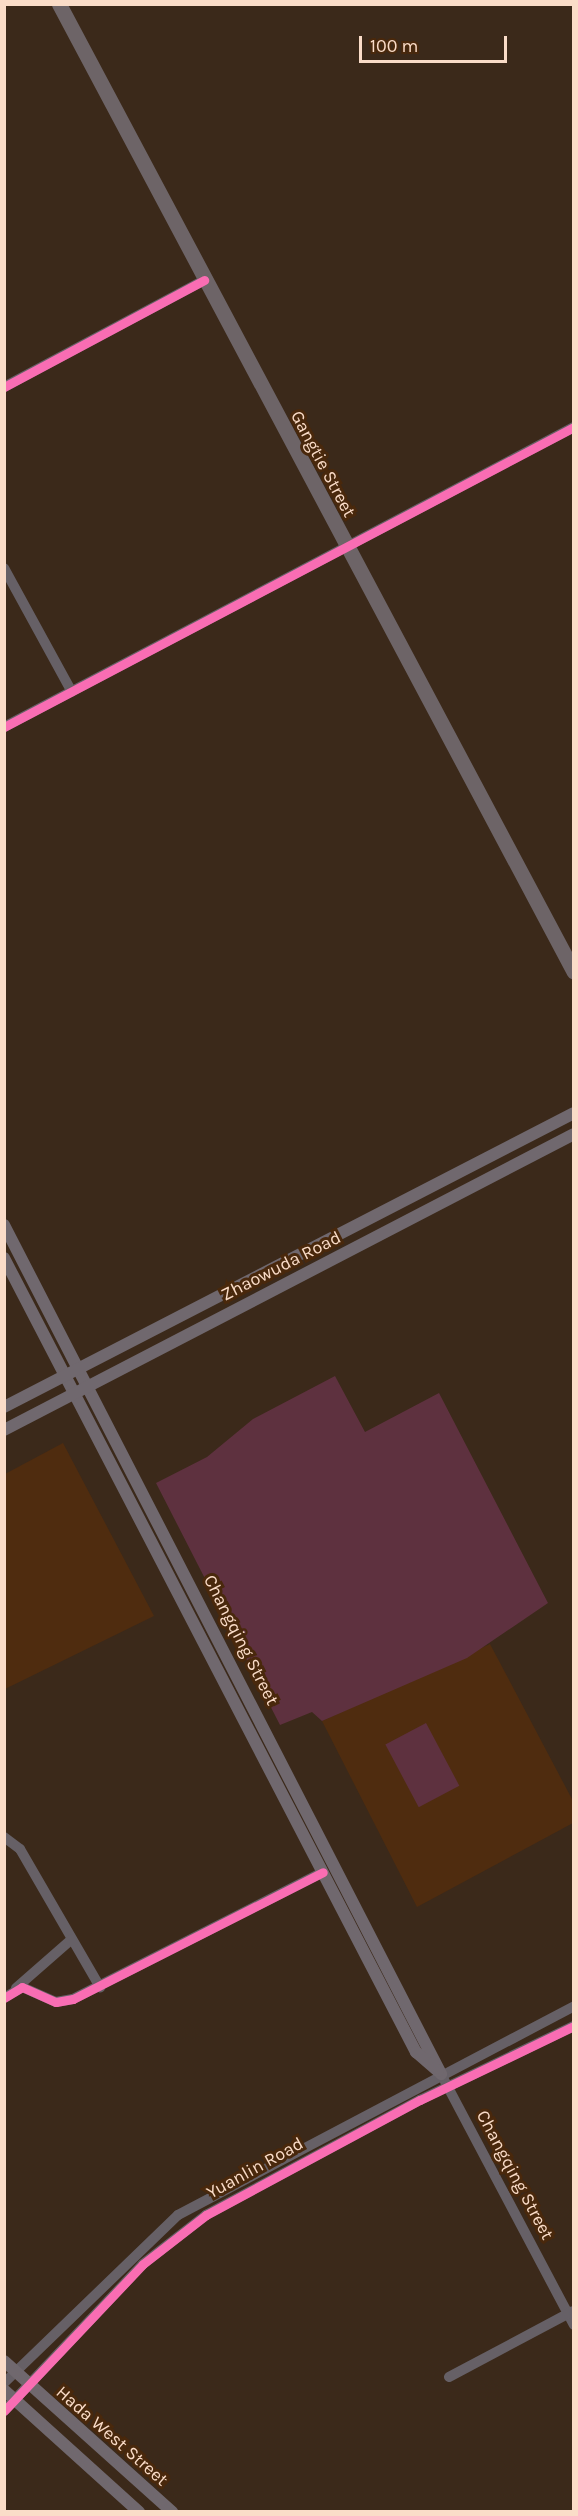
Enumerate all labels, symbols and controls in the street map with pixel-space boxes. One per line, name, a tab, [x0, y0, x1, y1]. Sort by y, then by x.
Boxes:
scale bar	[362, 24, 510, 62]
text: 100 m	[370, 35, 418, 57]
street label: Gangtie Street	[286, 407, 360, 521]
street label: Zhaowuda Road	[218, 1227, 344, 1305]
street label: Changqing Street	[199, 1571, 283, 1709]
street label: Changqing Street	[472, 2107, 558, 2243]
street label: Yuanlin Road	[203, 2133, 307, 2203]
street label: Hada West Street	[52, 2381, 172, 2491]

